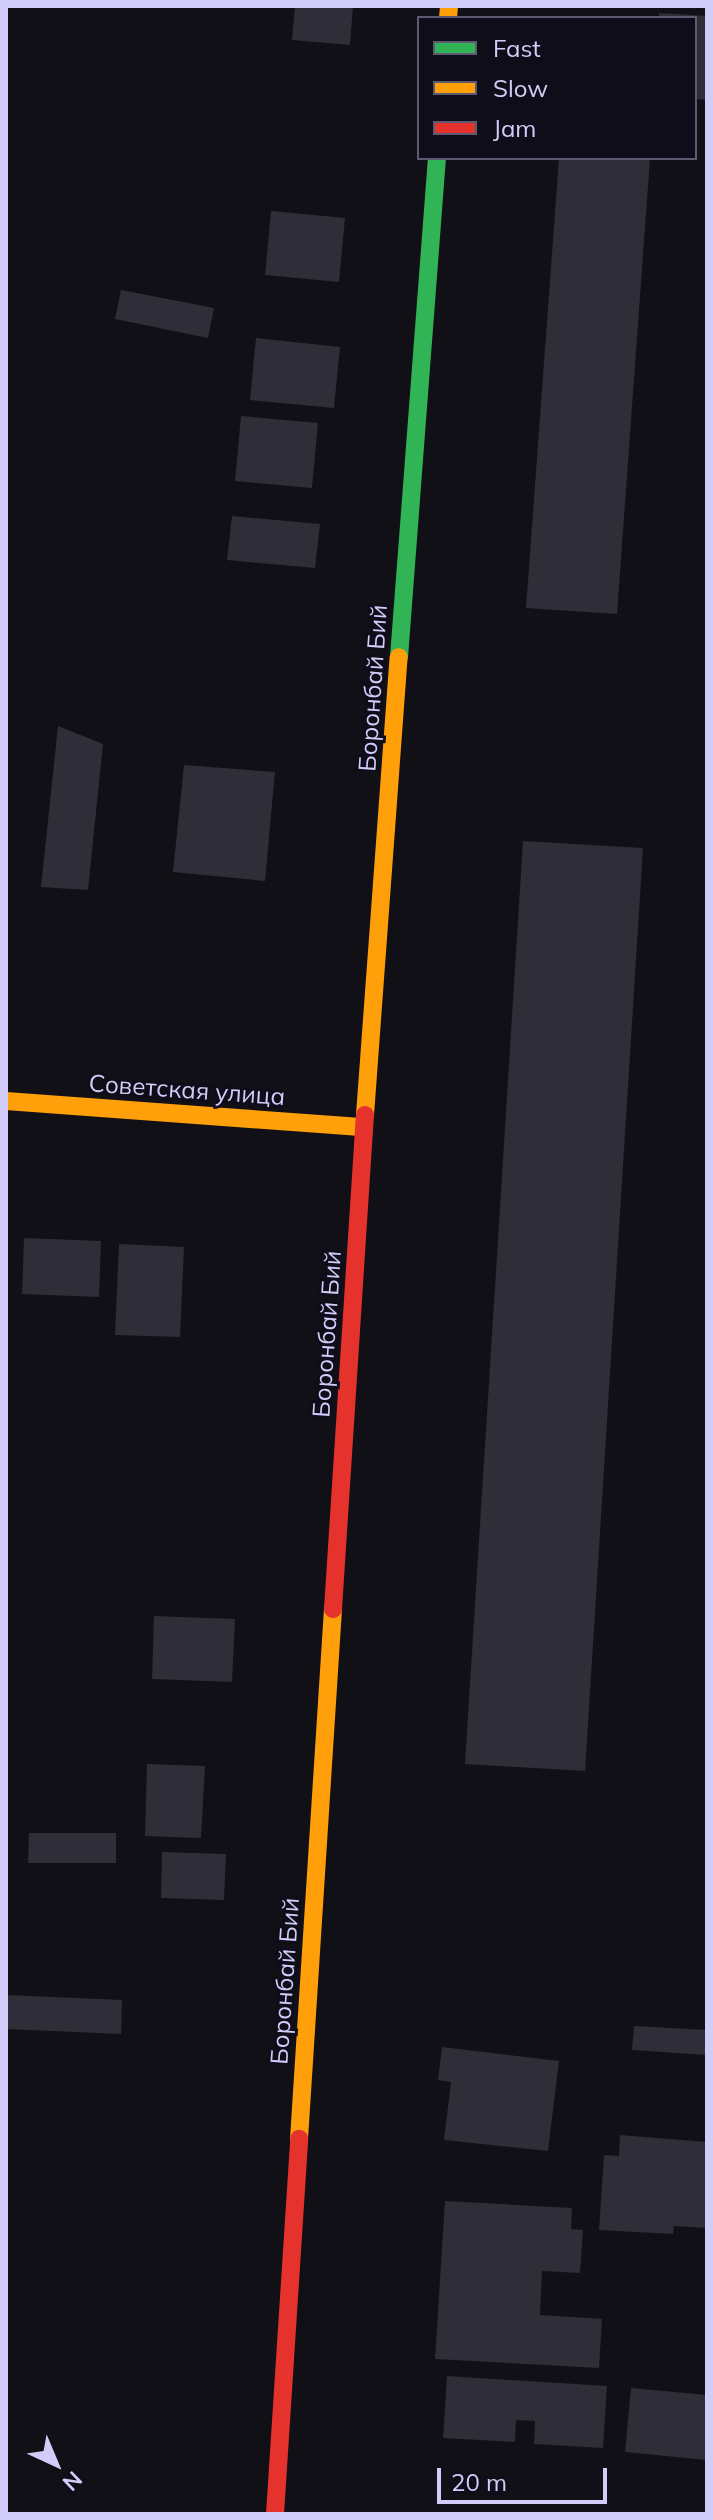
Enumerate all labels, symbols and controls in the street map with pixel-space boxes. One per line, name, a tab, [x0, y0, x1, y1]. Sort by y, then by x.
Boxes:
legend	[417, 16, 697, 160]
text: Fast	[493, 33, 541, 63]
text: Slow	[493, 73, 548, 103]
text: Jam	[493, 113, 536, 143]
street label: Боронбай Бий	[353, 604, 393, 772]
street label: Советская улица	[88, 1069, 286, 1111]
street label: Боронбай Бий	[307, 1250, 347, 1418]
street label: Боронбай Бий	[265, 1897, 305, 2065]
north arrow	[16, 2424, 96, 2504]
scale bar	[441, 2452, 611, 2502]
text: N	[57, 2465, 88, 2497]
text: 20 m	[451, 2467, 507, 2497]

